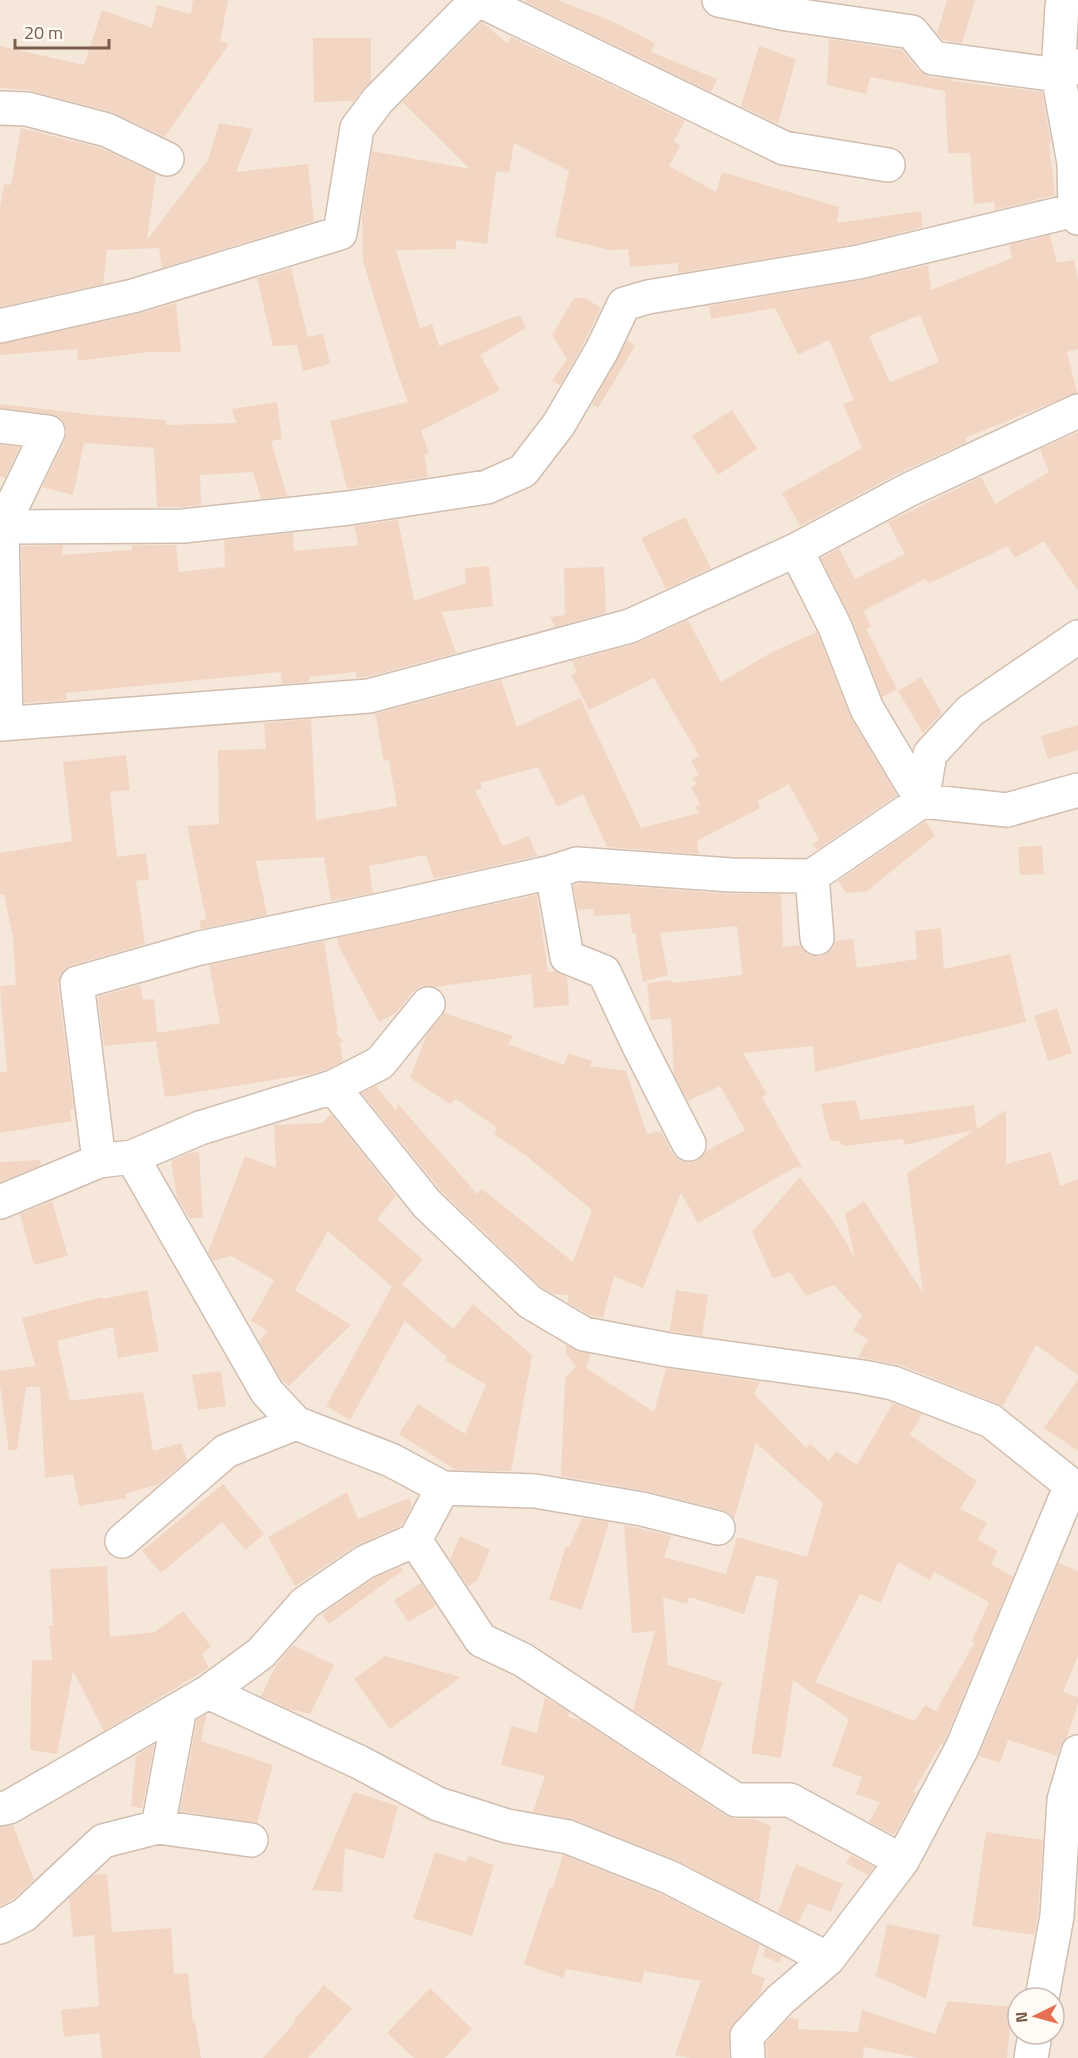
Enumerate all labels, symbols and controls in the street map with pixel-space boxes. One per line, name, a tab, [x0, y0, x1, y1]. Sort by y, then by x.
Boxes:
scale bar	[15, 12, 110, 50]
text: 20 m	[24, 19, 63, 46]
north arrow	[1006, 1986, 1066, 2046]
text: N	[1009, 2011, 1033, 2024]

